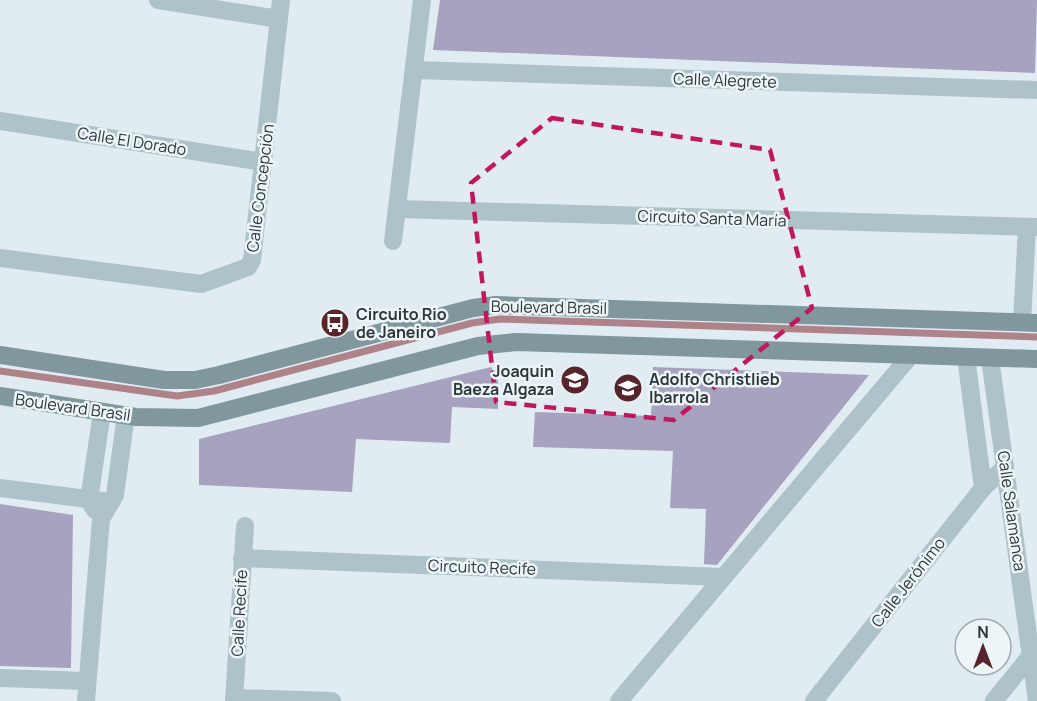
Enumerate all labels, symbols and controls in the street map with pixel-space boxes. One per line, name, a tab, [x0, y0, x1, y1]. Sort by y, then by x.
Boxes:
street label: Calle Alegrete	[673, 67, 777, 93]
street label: Calle El Dorado	[76, 122, 188, 160]
street label: Calle Concepción	[241, 123, 279, 253]
street label: Circuito Santa María	[637, 204, 787, 232]
street label: Boulevard Brasil	[491, 295, 607, 319]
place label: Circuito Rio de Janeiro	[356, 303, 447, 343]
bus stop icon: Circuito Rio de Janeiro	[319, 307, 351, 339]
place label: Joaquin Baeza Algaza	[453, 360, 554, 400]
school or university icon: Joaquin Baeza Algaza	[559, 364, 591, 396]
place label: Adolfo Christlieb Ibarrola	[649, 368, 780, 408]
school or university icon: Adolfo Christlieb Ibarrola	[612, 372, 644, 404]
street label: Boulevard Brasil	[14, 388, 132, 426]
street label: Calle Salamanca	[993, 449, 1031, 573]
street label: Calle Jerónimo	[866, 533, 950, 631]
street label: Circuito Recife	[428, 554, 536, 580]
street label: Calle Recife	[226, 569, 252, 657]
north arrow	[953, 617, 1013, 677]
text: N	[977, 621, 989, 643]

